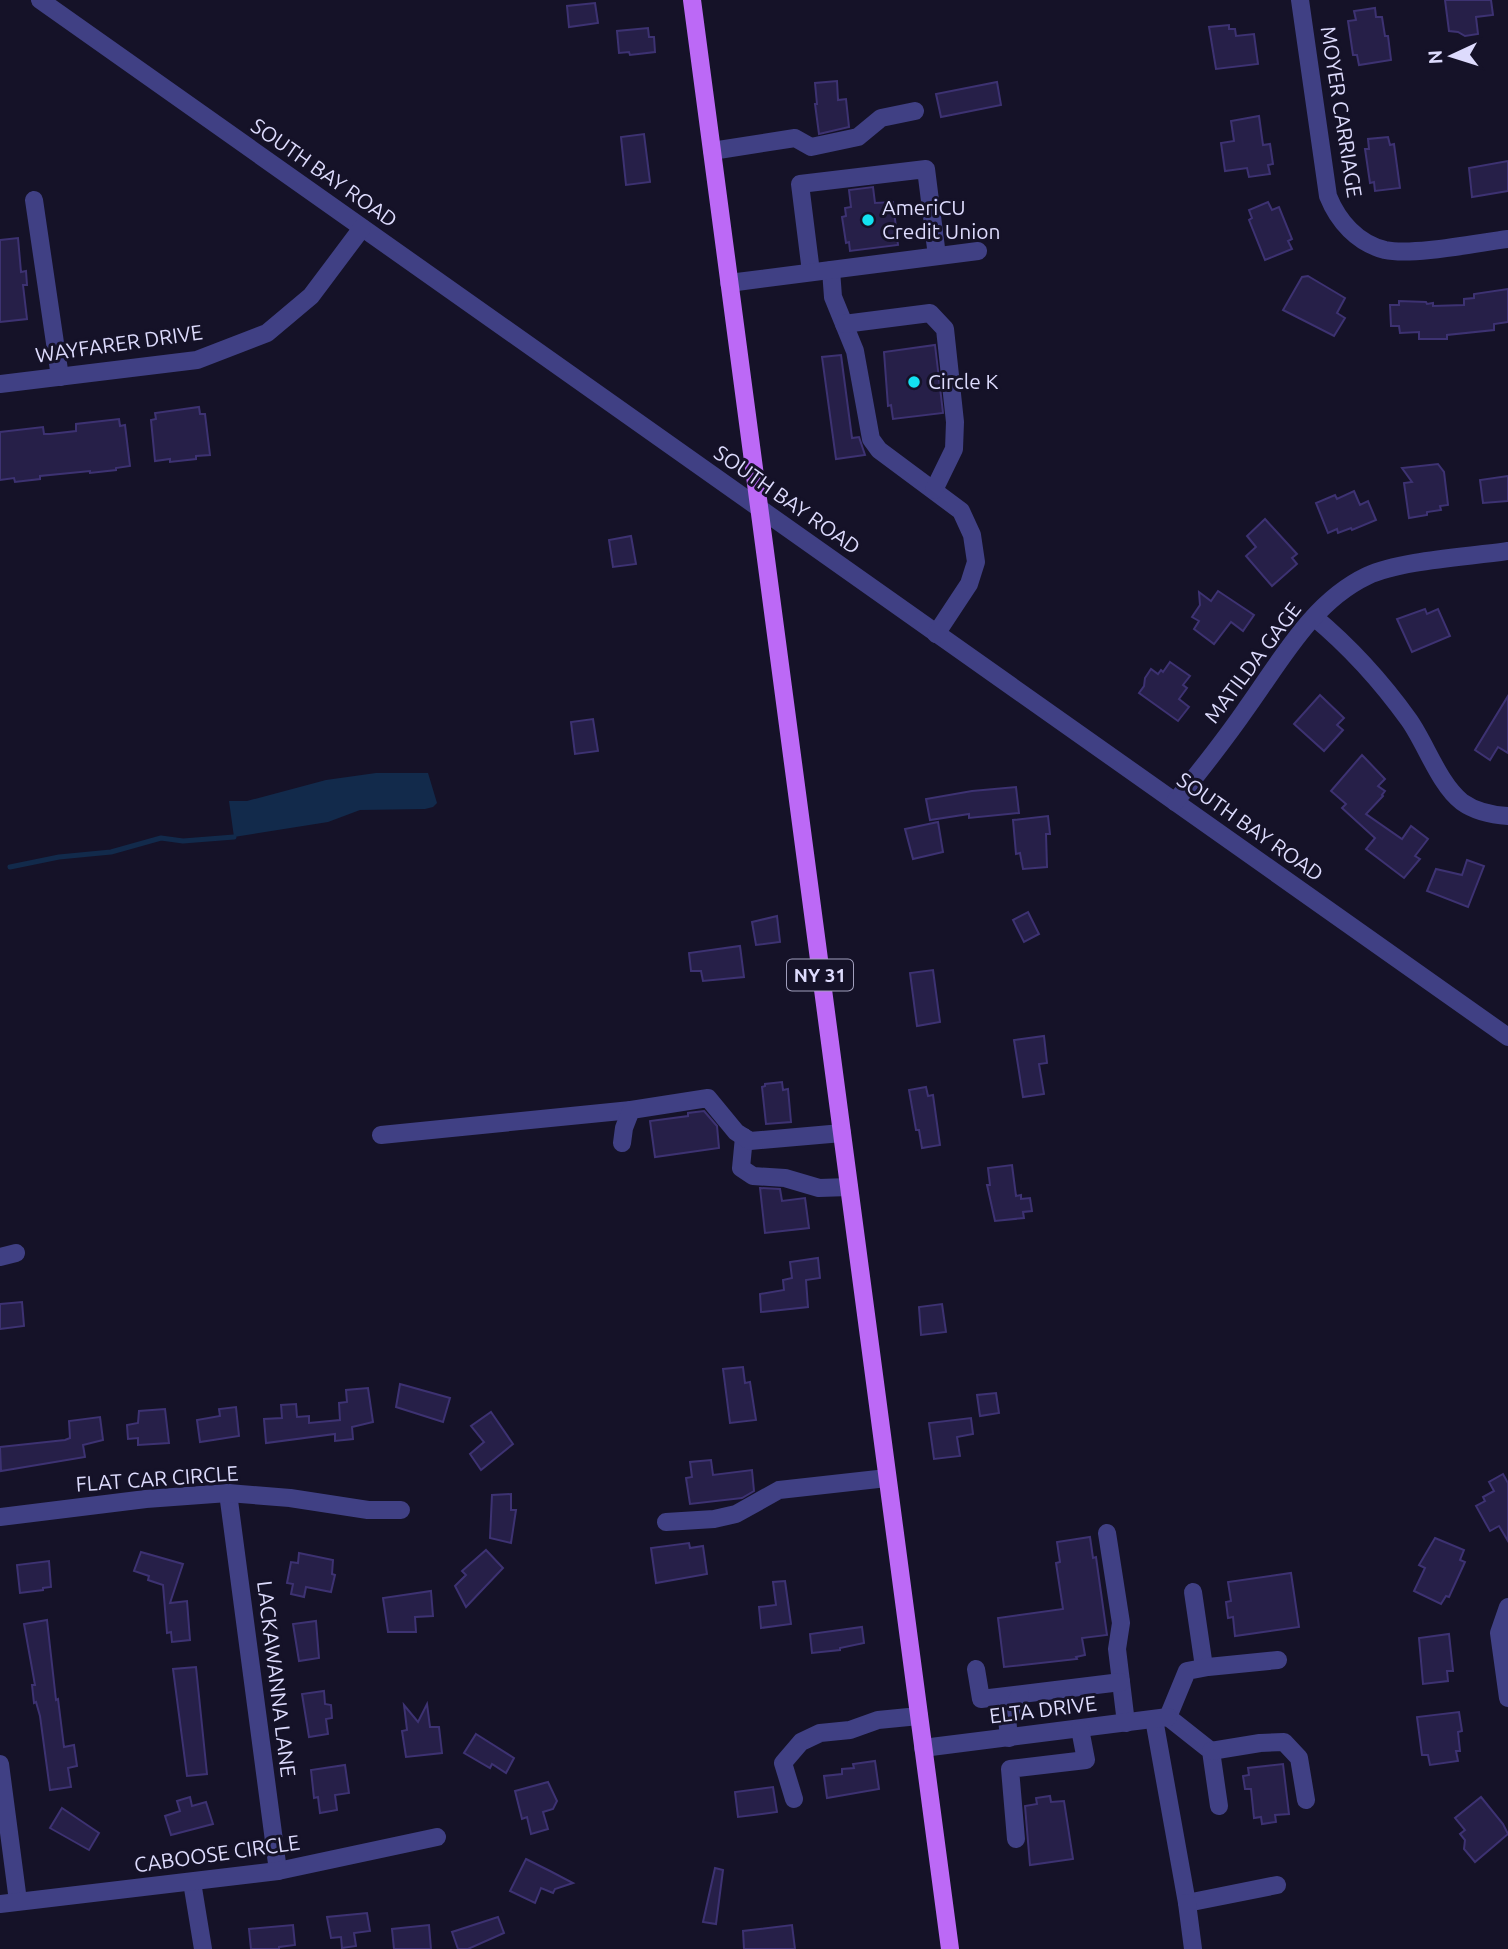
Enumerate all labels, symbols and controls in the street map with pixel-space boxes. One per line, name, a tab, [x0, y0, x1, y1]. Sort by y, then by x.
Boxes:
north arrow	[1417, 21, 1487, 91]
street label: MOYER CARRIAGE	[1317, 24, 1367, 199]
text: N	[1424, 49, 1447, 65]
street label: SOUTH BAY ROAD	[247, 113, 402, 232]
place label: AmeriCU Credit Union	[882, 195, 1001, 243]
marker: AmeriCU Credit Union	[860, 212, 876, 228]
street label: WAYFARER DRIVE	[34, 319, 204, 367]
place label: Circle K	[928, 369, 999, 393]
marker: Circle K	[906, 374, 922, 390]
street label: SOUTH BAY ROAD	[710, 440, 865, 559]
street label: MATILDA GAGE	[1199, 597, 1305, 727]
street label: SOUTH BAY ROAD	[1173, 767, 1328, 886]
road number: NY 31	[787, 959, 853, 990]
street label: FLAT CAR CIRCLE	[75, 1460, 239, 1496]
street label: LACKAWANNA LANE	[253, 1579, 301, 1778]
street label: ELTA DRIVE	[988, 1691, 1098, 1727]
street label: CABOOSE CIRCLE	[132, 1830, 301, 1877]

